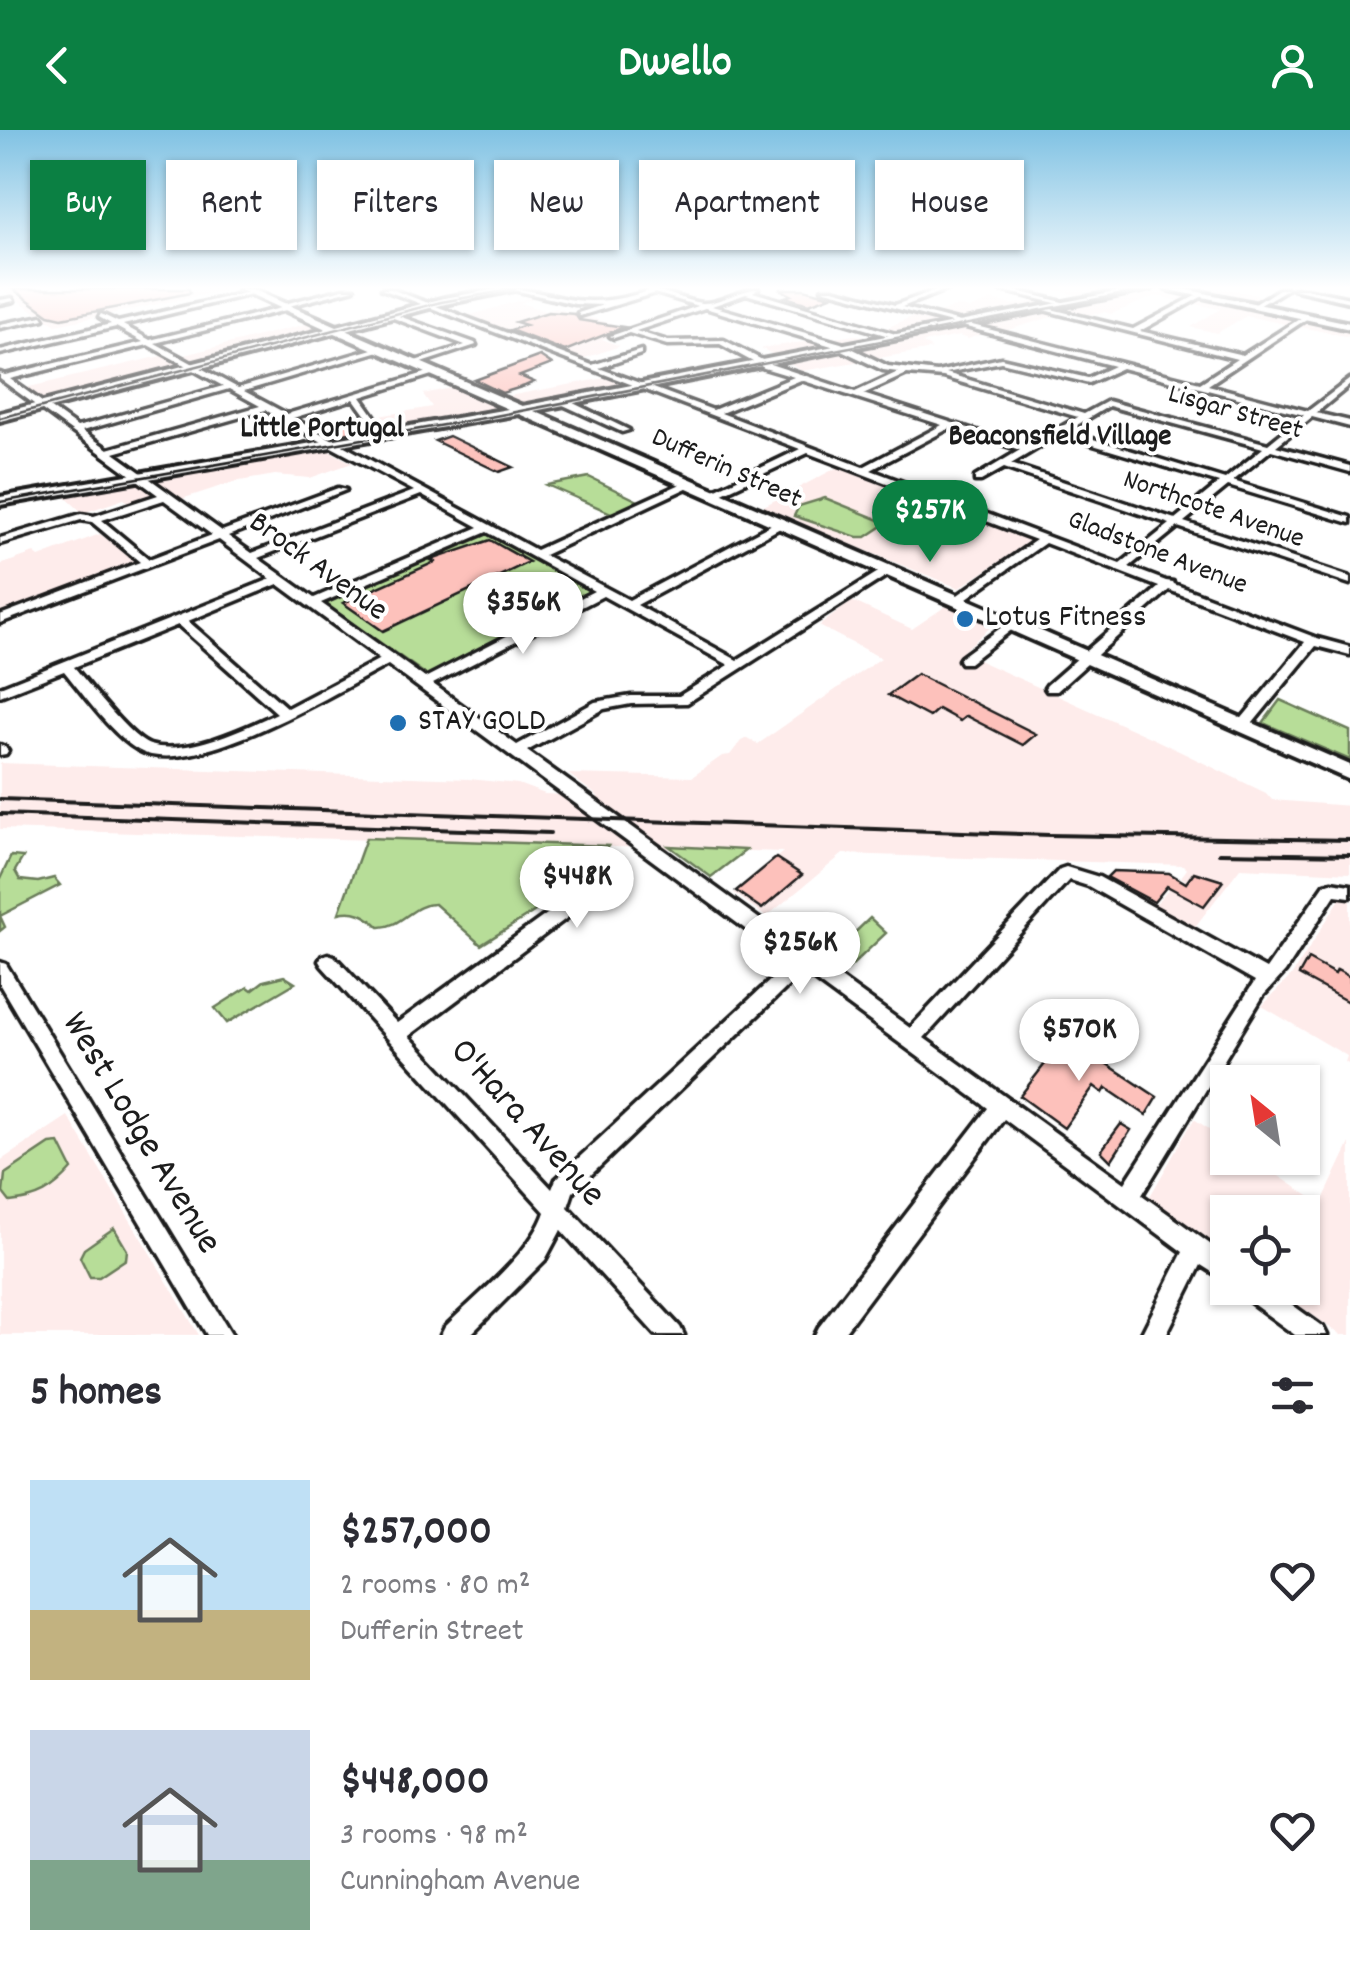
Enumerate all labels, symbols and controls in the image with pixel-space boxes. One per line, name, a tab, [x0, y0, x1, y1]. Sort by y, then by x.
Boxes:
text: Dwello	[618, 33, 732, 97]
icon: back	[30, 38, 85, 93]
icon: person	[1265, 38, 1320, 93]
chip: Buy	[30, 160, 146, 250]
chip: Rent	[166, 160, 297, 250]
chip: Filters	[317, 160, 474, 250]
chip: New	[494, 160, 619, 250]
chip: Apartment	[639, 160, 855, 250]
chip: House	[875, 160, 1024, 250]
street label: Lisgar Street	[1163, 376, 1307, 452]
district label: Little Portugal	[240, 409, 405, 452]
district label: Beaconsfield Village	[948, 417, 1172, 460]
street label: Dufferin Street	[644, 419, 808, 521]
street label: Northcote Avenue	[1117, 461, 1309, 561]
pin: $257K	[860, 480, 1000, 565]
text: $257K	[894, 489, 966, 535]
street label: Gladstone Avenue	[1061, 501, 1253, 607]
street label: Brock Avenue	[238, 502, 396, 634]
pin: $356K	[453, 572, 593, 657]
text: $356K	[485, 581, 561, 627]
place label: Lotus Fitness	[985, 596, 1146, 642]
marker: Lotus Fitness	[954, 608, 976, 630]
place label: STAY GOLD	[418, 700, 546, 746]
marker: STAY GOLD	[387, 712, 409, 734]
pin: $448K	[507, 846, 647, 931]
text: $448K	[542, 855, 612, 901]
pin: $256K	[730, 912, 870, 997]
text: $256K	[762, 921, 838, 967]
pin: $570K	[1009, 999, 1149, 1084]
street label: West Lodge Avenue	[46, 1003, 234, 1265]
text: $570K	[1041, 1008, 1117, 1054]
street label: O'Hara Avenue	[435, 1027, 617, 1221]
north arrow	[1210, 1065, 1320, 1175]
map controls	[1210, 1065, 1320, 1305]
button: locate	[1210, 1195, 1320, 1305]
text: 5 homes	[30, 1365, 162, 1425]
icon: filters	[1265, 1368, 1320, 1423]
text: $257,000	[340, 1504, 492, 1564]
icon: home	[110, 1520, 230, 1640]
icon: heart	[1265, 1553, 1320, 1608]
text: 2 rooms · 80 m²	[340, 1564, 530, 1610]
text: Dufferin Street	[340, 1610, 524, 1656]
text: $448,000	[340, 1754, 490, 1814]
icon: home	[110, 1770, 230, 1890]
icon: heart	[1265, 1803, 1320, 1858]
text: 3 rooms · 98 m²	[340, 1814, 528, 1860]
text: Cunningham Avenue	[340, 1860, 580, 1906]

